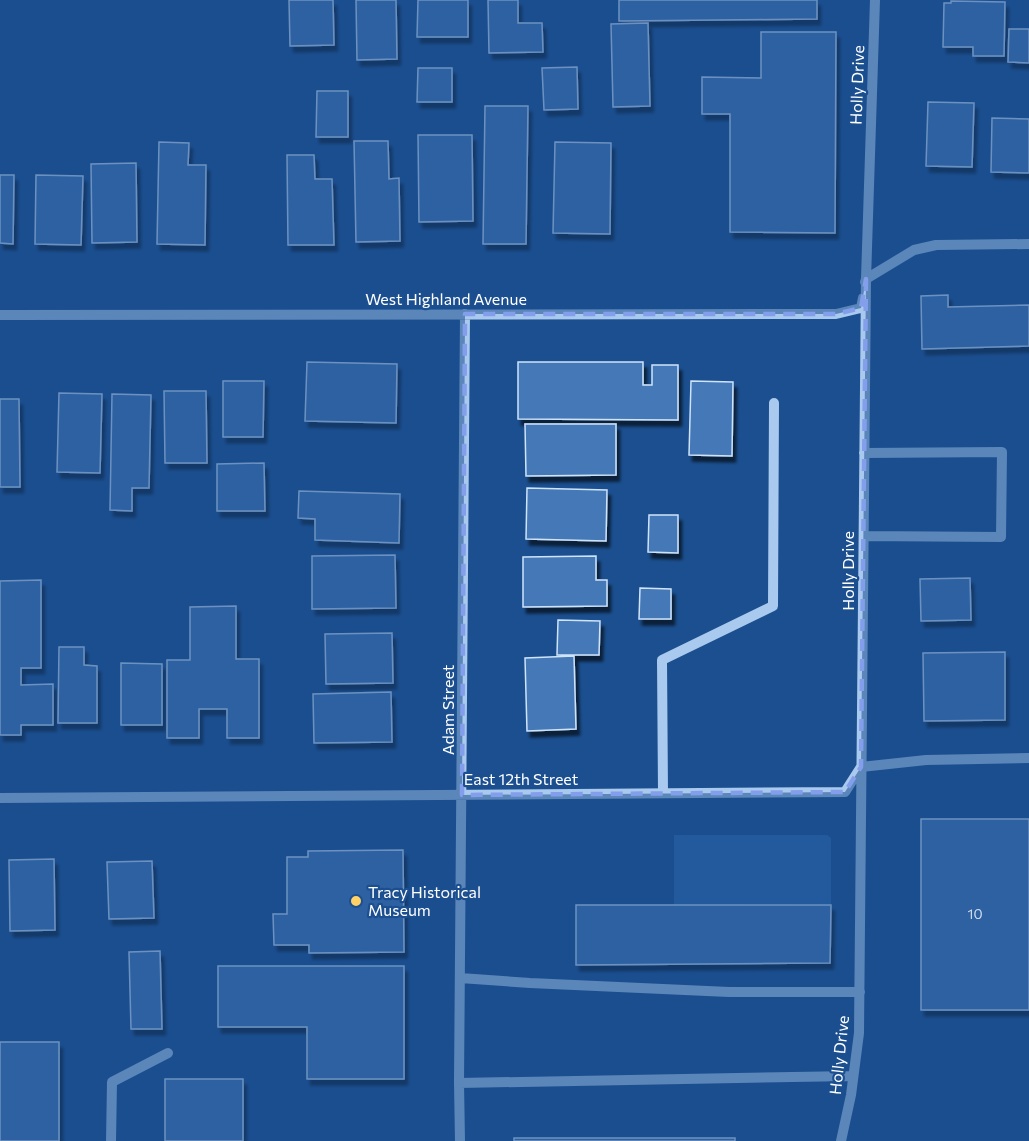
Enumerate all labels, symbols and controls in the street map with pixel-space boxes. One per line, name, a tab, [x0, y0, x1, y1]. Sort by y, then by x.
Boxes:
street label: Holly Drive	[846, 45, 867, 125]
street label: West Highland Avenue	[365, 289, 527, 308]
street label: Holly Drive	[838, 531, 857, 611]
street label: Adam Street	[438, 664, 457, 755]
street label: East 12th Street	[464, 769, 579, 788]
place label: Tracy Historical Museum	[368, 882, 481, 919]
marker: Tracy Historical Museum	[349, 894, 363, 908]
house number: 10	[967, 905, 983, 922]
street label: Holly Drive	[825, 1014, 852, 1096]

